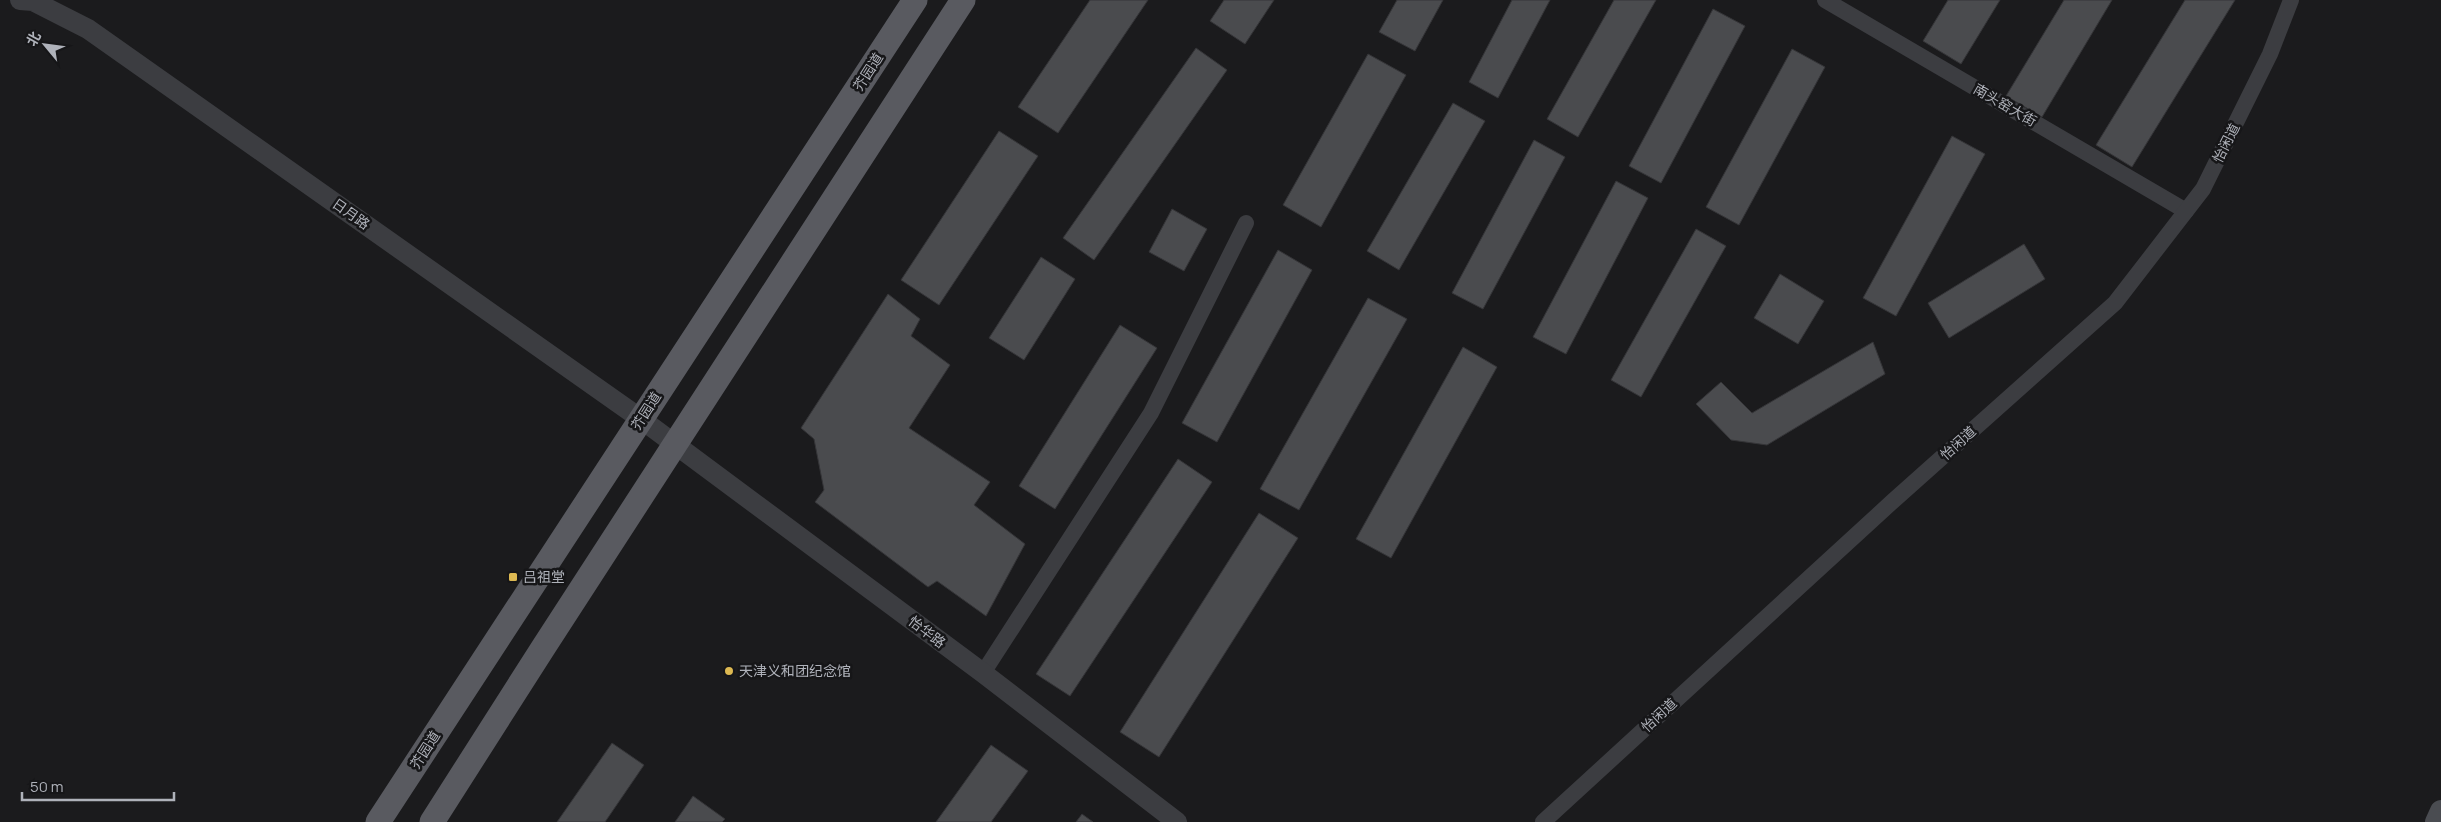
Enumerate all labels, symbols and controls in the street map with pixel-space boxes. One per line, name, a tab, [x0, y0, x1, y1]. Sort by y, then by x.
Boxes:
north arrow	[20, 20, 70, 70]
text: 北	[21, 28, 45, 49]
street label: 芥园道	[848, 49, 887, 95]
street label: 南头窑大街	[1970, 79, 2040, 130]
street label: 怡闲道	[2208, 120, 2244, 166]
street label: 日月路	[329, 194, 374, 233]
street label: 芥园道	[626, 388, 665, 434]
street label: 怡闲道	[1936, 422, 1980, 464]
place label: 吕祖堂	[523, 567, 565, 586]
marker: 吕祖堂	[507, 571, 519, 583]
street label: 怡华路	[905, 611, 950, 652]
place label: 天津义和团纪念馆	[739, 661, 851, 680]
marker: 天津义和团纪念馆	[723, 665, 735, 677]
street label: 怡闲道	[1637, 693, 1680, 736]
street label: 芥园道	[405, 727, 444, 773]
scale bar	[22, 770, 175, 802]
text: 50 m	[30, 776, 64, 797]

